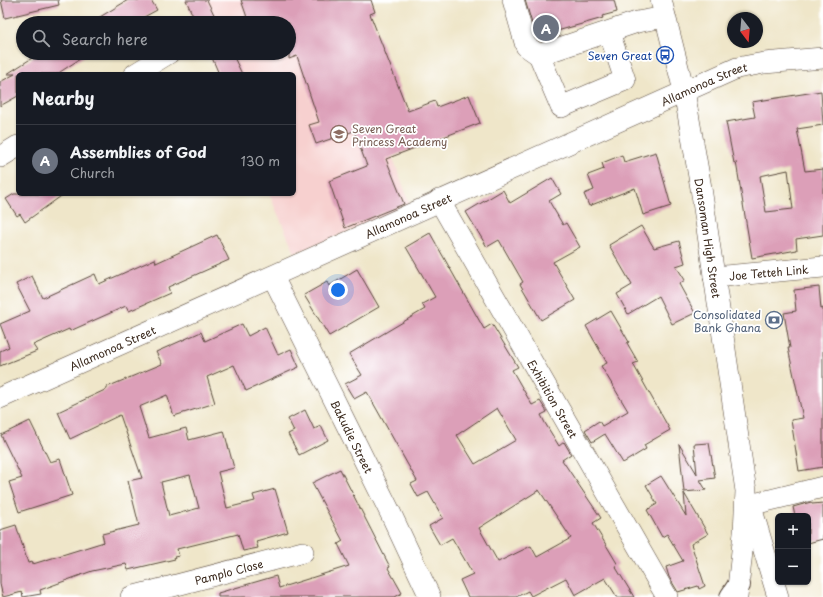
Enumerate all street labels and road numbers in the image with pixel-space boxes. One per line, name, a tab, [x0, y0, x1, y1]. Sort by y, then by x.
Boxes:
street label: Allamonoa Street	[658, 58, 749, 110]
street label: Dansoman High Street	[691, 177, 726, 300]
street label: Allamonoa Street	[362, 188, 454, 242]
street label: Joe Tetteh Link	[728, 260, 810, 284]
street label: Allamonoa Street	[66, 321, 159, 375]
street label: Exhibition Street	[524, 356, 582, 441]
street label: Bakudie Street	[327, 397, 378, 476]
street label: Pamplo Close	[193, 554, 265, 589]

